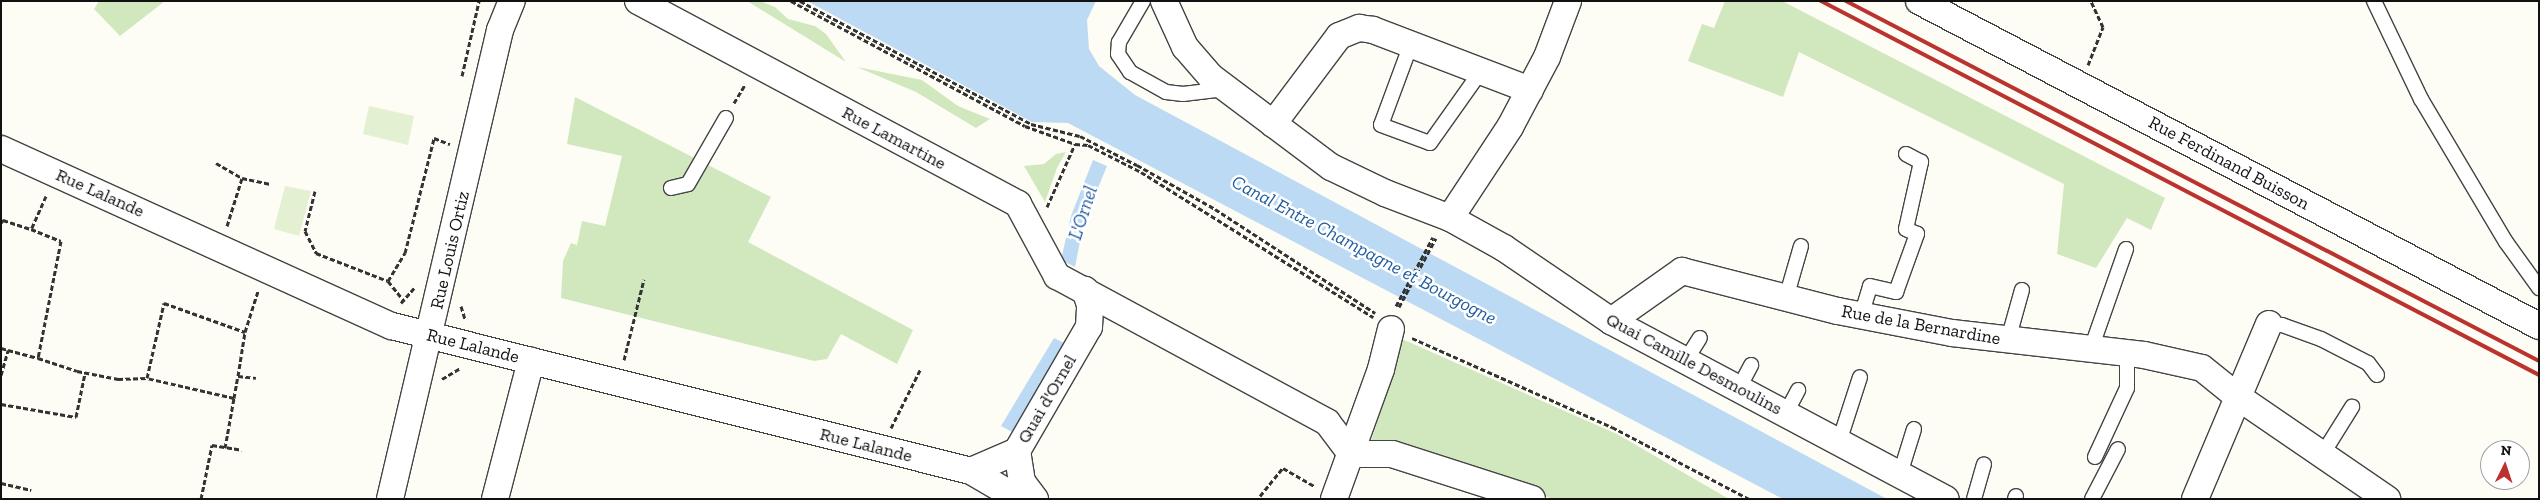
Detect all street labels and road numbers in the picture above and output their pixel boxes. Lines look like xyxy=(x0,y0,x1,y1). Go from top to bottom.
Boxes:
street label: Rue Lamartine xyxy=(838,102,950,174)
street label: Rue Ferdinand Buisson xyxy=(2145,111,2313,215)
street label: Rue Lalande xyxy=(52,164,148,222)
street label: Rue Louis Ortiz xyxy=(426,189,474,311)
street label: Rue de la Bernardine xyxy=(1840,300,2002,350)
street label: Quai Camille Desmoulins xyxy=(1602,308,1786,420)
street label: Rue Lalande xyxy=(425,324,521,368)
street label: Quai d'Ornel xyxy=(1013,351,1081,447)
street label: Rue Lalande xyxy=(818,423,914,467)

